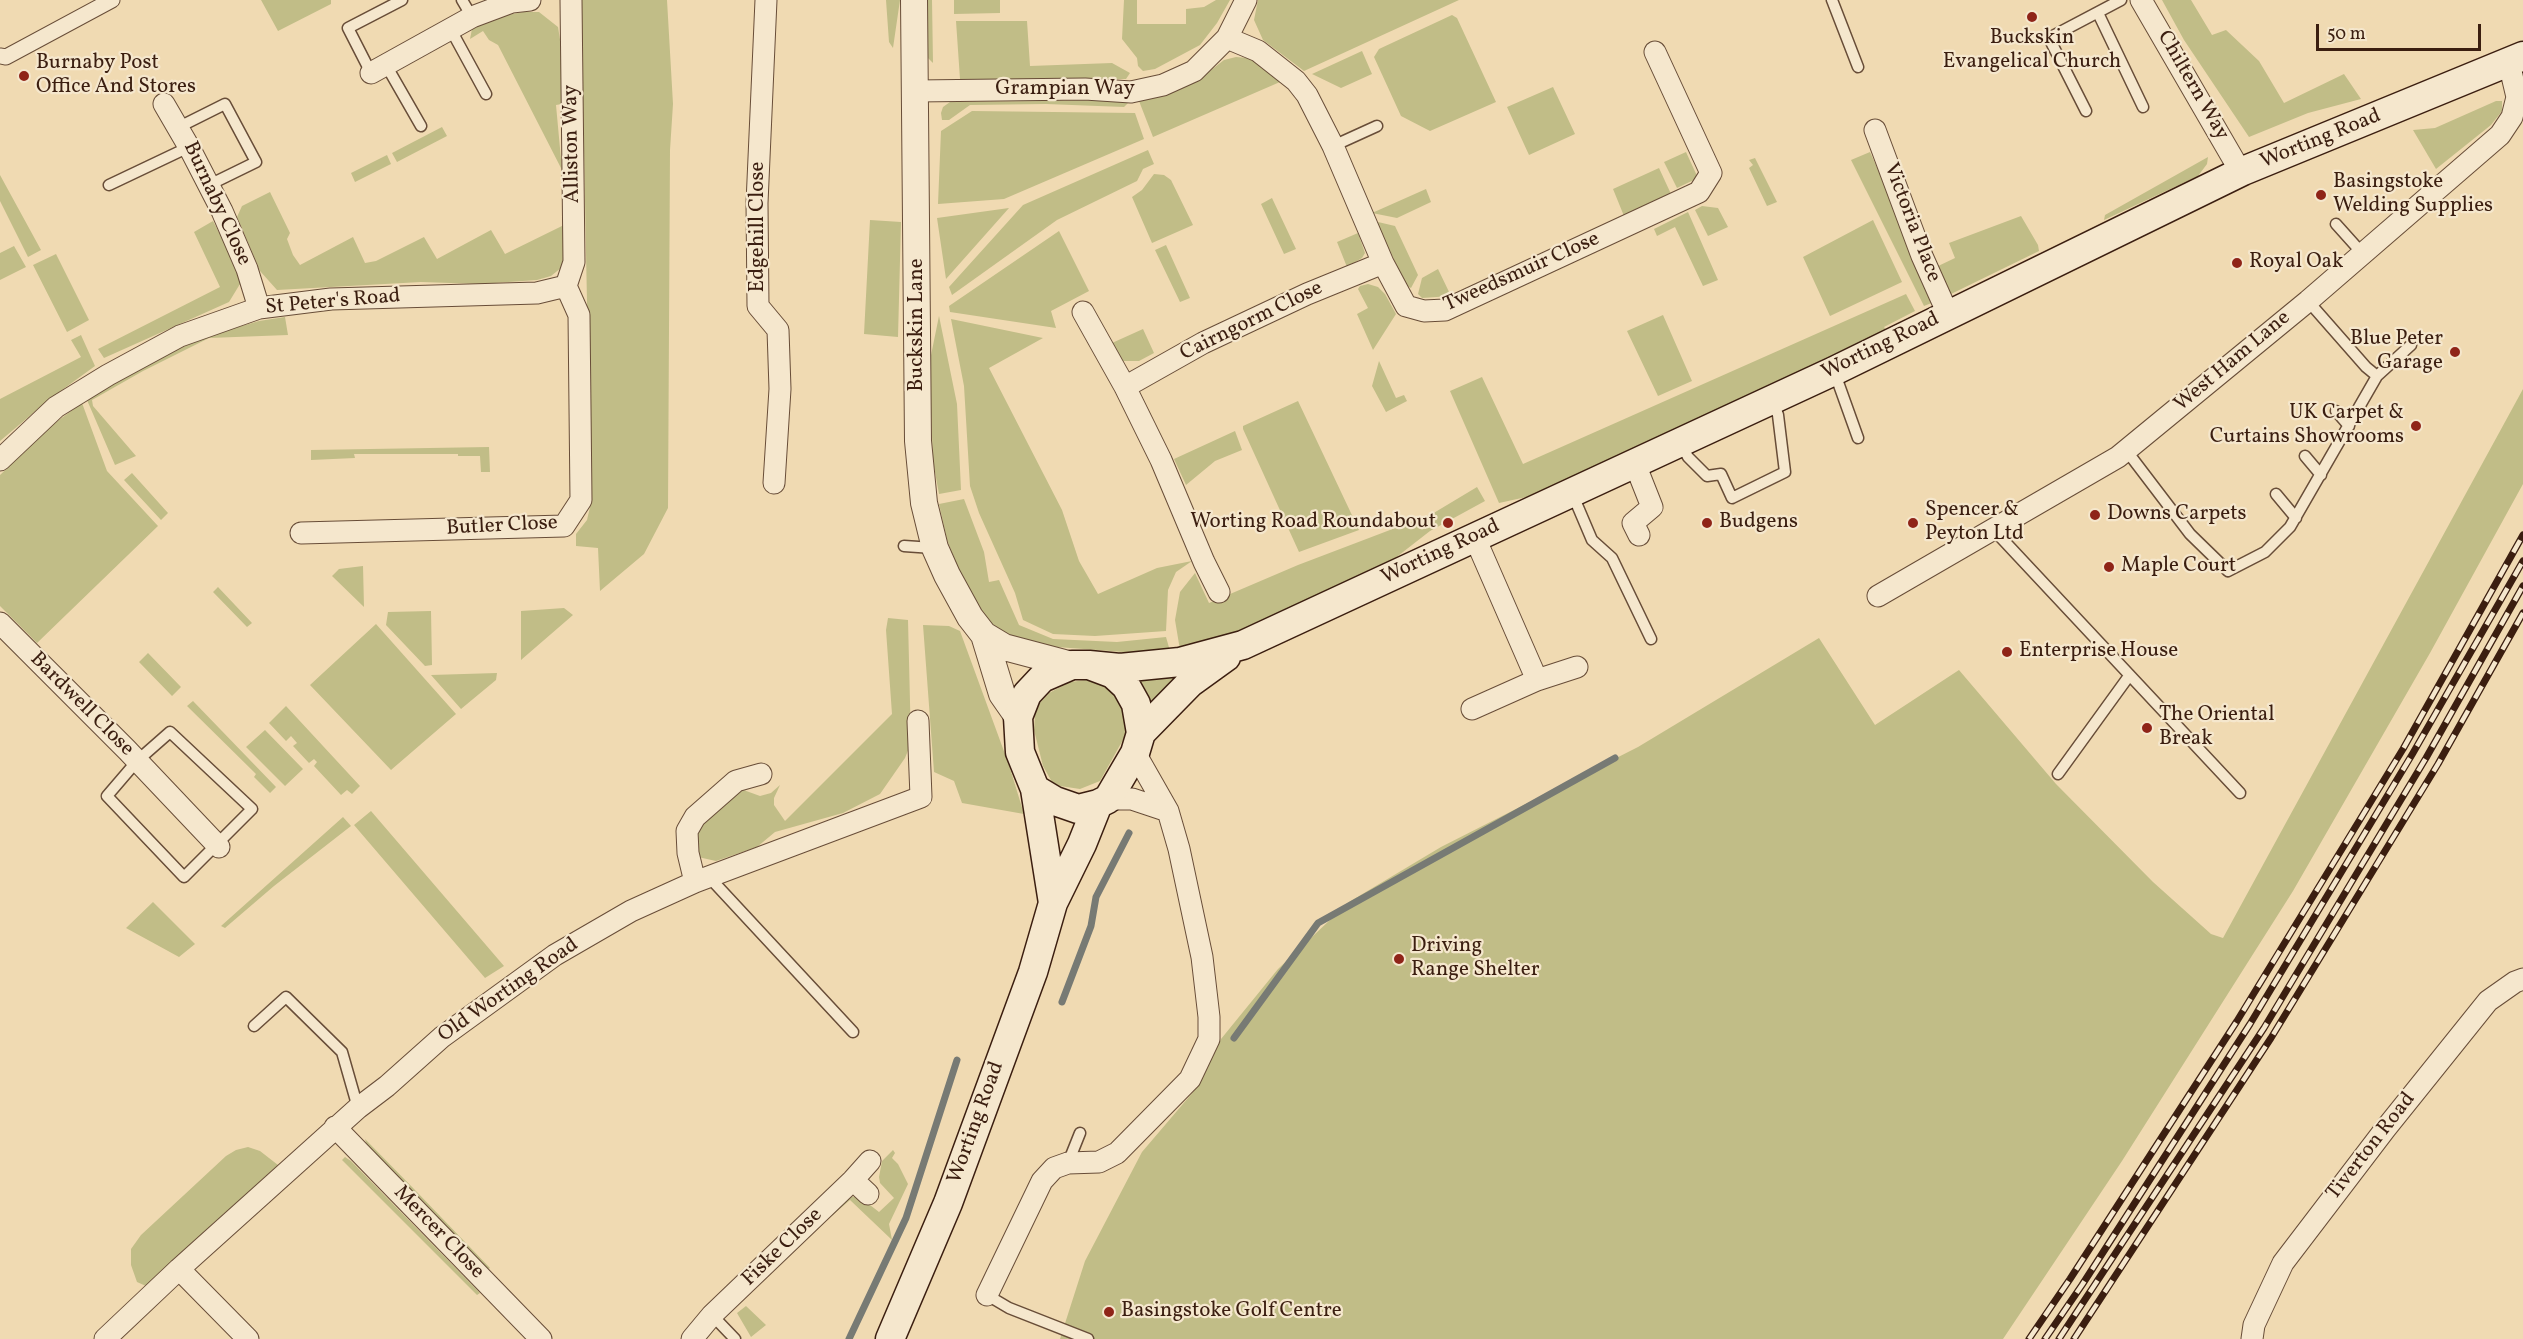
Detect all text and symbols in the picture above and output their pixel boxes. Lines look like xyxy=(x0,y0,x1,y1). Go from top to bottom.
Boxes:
marker: Buckskin Evangelical Church xyxy=(2025,10,2039,24)
scale bar xyxy=(2319,12,2484,50)
text: 50 m xyxy=(2327,22,2366,47)
place label: Buckskin Evangelical Church xyxy=(1943,26,2121,76)
street label: Chiltern Way xyxy=(2151,27,2233,145)
place label: Burnaby Post Office And Stores xyxy=(36,51,196,101)
marker: Burnaby Post Office And Stores xyxy=(17,69,31,83)
street label: Grampian Way xyxy=(995,77,1135,103)
street label: Alliston Way xyxy=(559,85,587,203)
street label: Worting Road xyxy=(2257,104,2385,176)
street label: Burnaby Close xyxy=(176,138,256,270)
street label: Victoria Place xyxy=(1877,160,1945,286)
street label: Edgehill Close xyxy=(746,162,772,292)
place label: Basingstoke Welding Supplies xyxy=(2333,170,2493,220)
marker: Basingstoke Welding Supplies xyxy=(2314,188,2328,202)
street label: Tweedsmuir Close xyxy=(1440,227,1604,319)
place label: Royal Oak xyxy=(2249,250,2343,276)
marker: Royal Oak xyxy=(2230,256,2244,270)
street label: Buckskin Lane xyxy=(905,258,931,392)
street label: Cairngorm Close xyxy=(1177,277,1327,367)
street label: St Peter's Road xyxy=(264,285,402,321)
street label: West Ham Lane xyxy=(2170,306,2296,418)
street label: Worting Road xyxy=(1818,308,1944,386)
place label: Blue Peter Garage xyxy=(2350,327,2443,377)
marker: Blue Peter Garage xyxy=(2448,345,2462,359)
place label: UK Carpet & Curtains Showrooms xyxy=(2210,401,2404,451)
marker: UK Carpet & Curtains Showrooms xyxy=(2409,419,2423,433)
place label: Spencer & Peyton Ltd xyxy=(1925,498,2024,548)
place label: Downs Carpets xyxy=(2107,502,2247,528)
marker: Downs Carpets xyxy=(2088,508,2102,522)
place label: Worting Road Roundabout xyxy=(1190,510,1436,536)
place label: Budgens xyxy=(1719,510,1798,536)
street label: Butler Close xyxy=(446,511,558,543)
street label: Worting Road xyxy=(1378,515,1504,591)
marker: Worting Road Roundabout xyxy=(1441,516,1455,530)
marker: Budgens xyxy=(1700,516,1714,530)
marker: Spencer & Peyton Ltd xyxy=(1906,516,1920,530)
place label: Maple Court xyxy=(2121,554,2236,580)
marker: Maple Court xyxy=(2102,560,2116,574)
place label: Enterprise House xyxy=(2019,639,2178,665)
marker: Enterprise House xyxy=(2000,645,2014,659)
street label: Bardwell Close xyxy=(24,648,138,762)
place label: The Oriental Break xyxy=(2159,703,2275,753)
marker: The Oriental Break xyxy=(2140,721,2154,735)
street label: Old Worting Road xyxy=(434,933,584,1049)
place label: Driving Range Shelter xyxy=(1411,934,1539,984)
marker: Driving Range Shelter xyxy=(1392,952,1406,966)
street label: Worting Road xyxy=(943,1059,1011,1187)
street label: Tiverton Road xyxy=(2322,1088,2422,1206)
street label: Mercer Close xyxy=(387,1181,489,1285)
street label: Fiske Close xyxy=(738,1204,828,1292)
place label: Basingstoke Golf Centre xyxy=(1121,1299,1342,1325)
marker: Basingstoke Golf Centre xyxy=(1102,1305,1116,1319)

